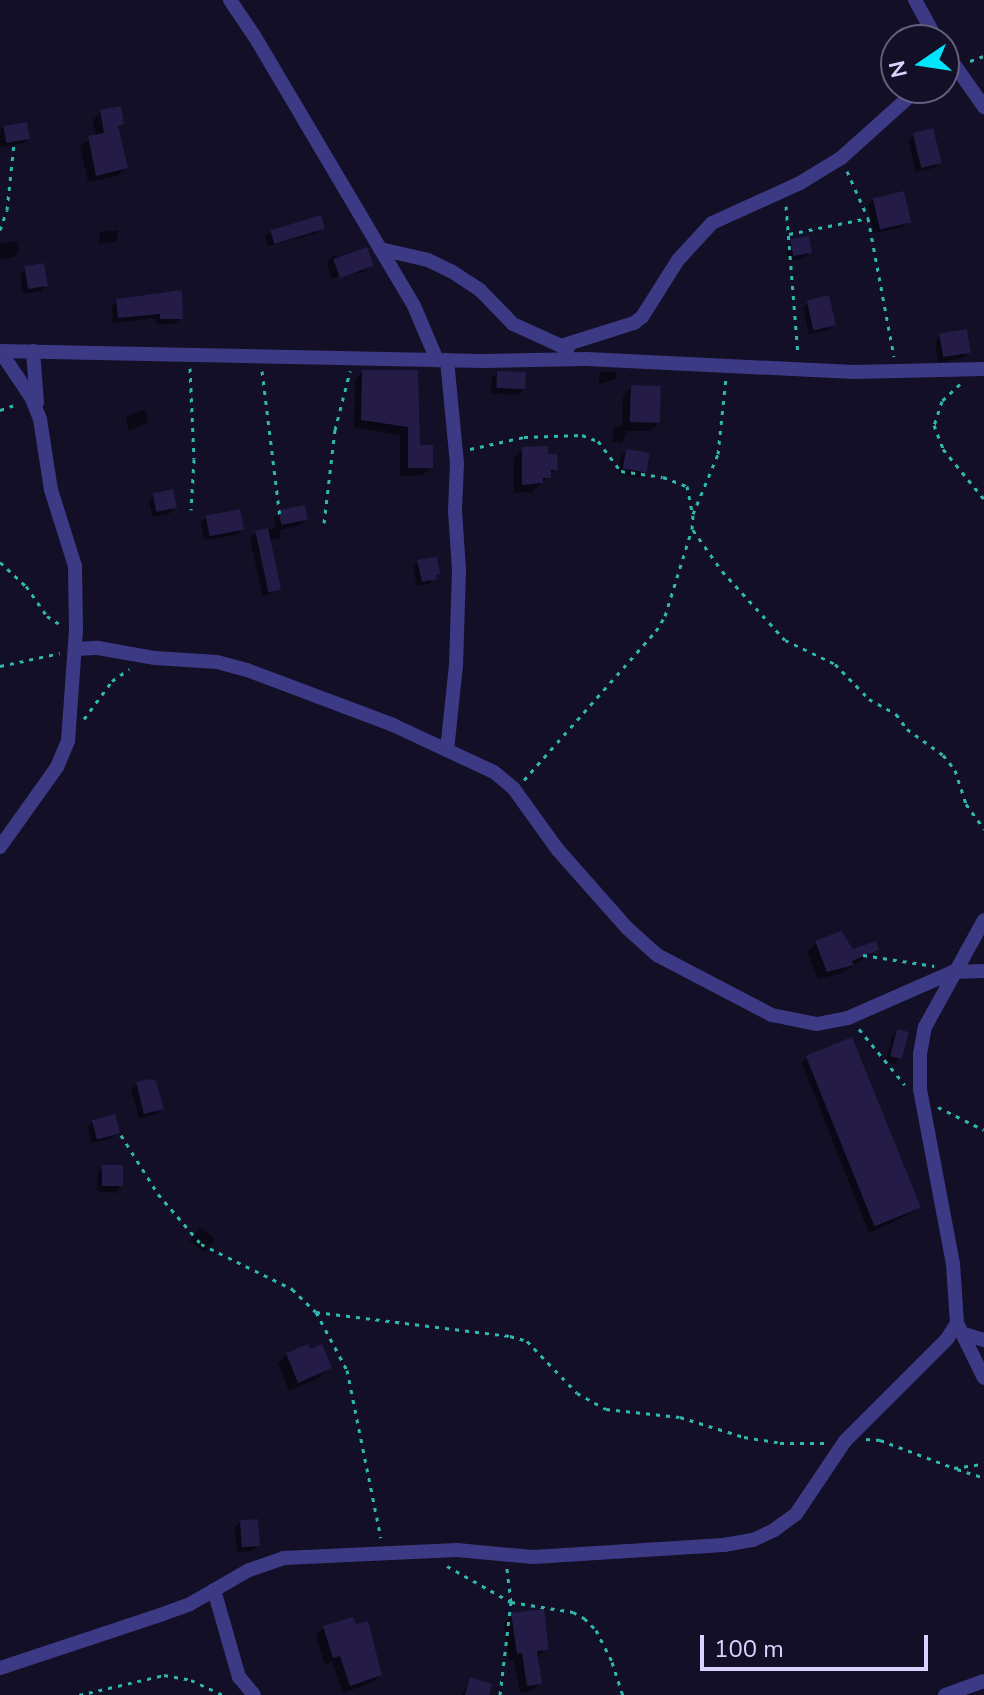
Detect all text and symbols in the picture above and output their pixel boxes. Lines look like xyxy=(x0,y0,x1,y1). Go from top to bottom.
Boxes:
north arrow xyxy=(880,24,960,104)
text: N xyxy=(882,58,915,80)
scale bar xyxy=(704,1619,932,1669)
text: 100 m xyxy=(714,1633,784,1665)

